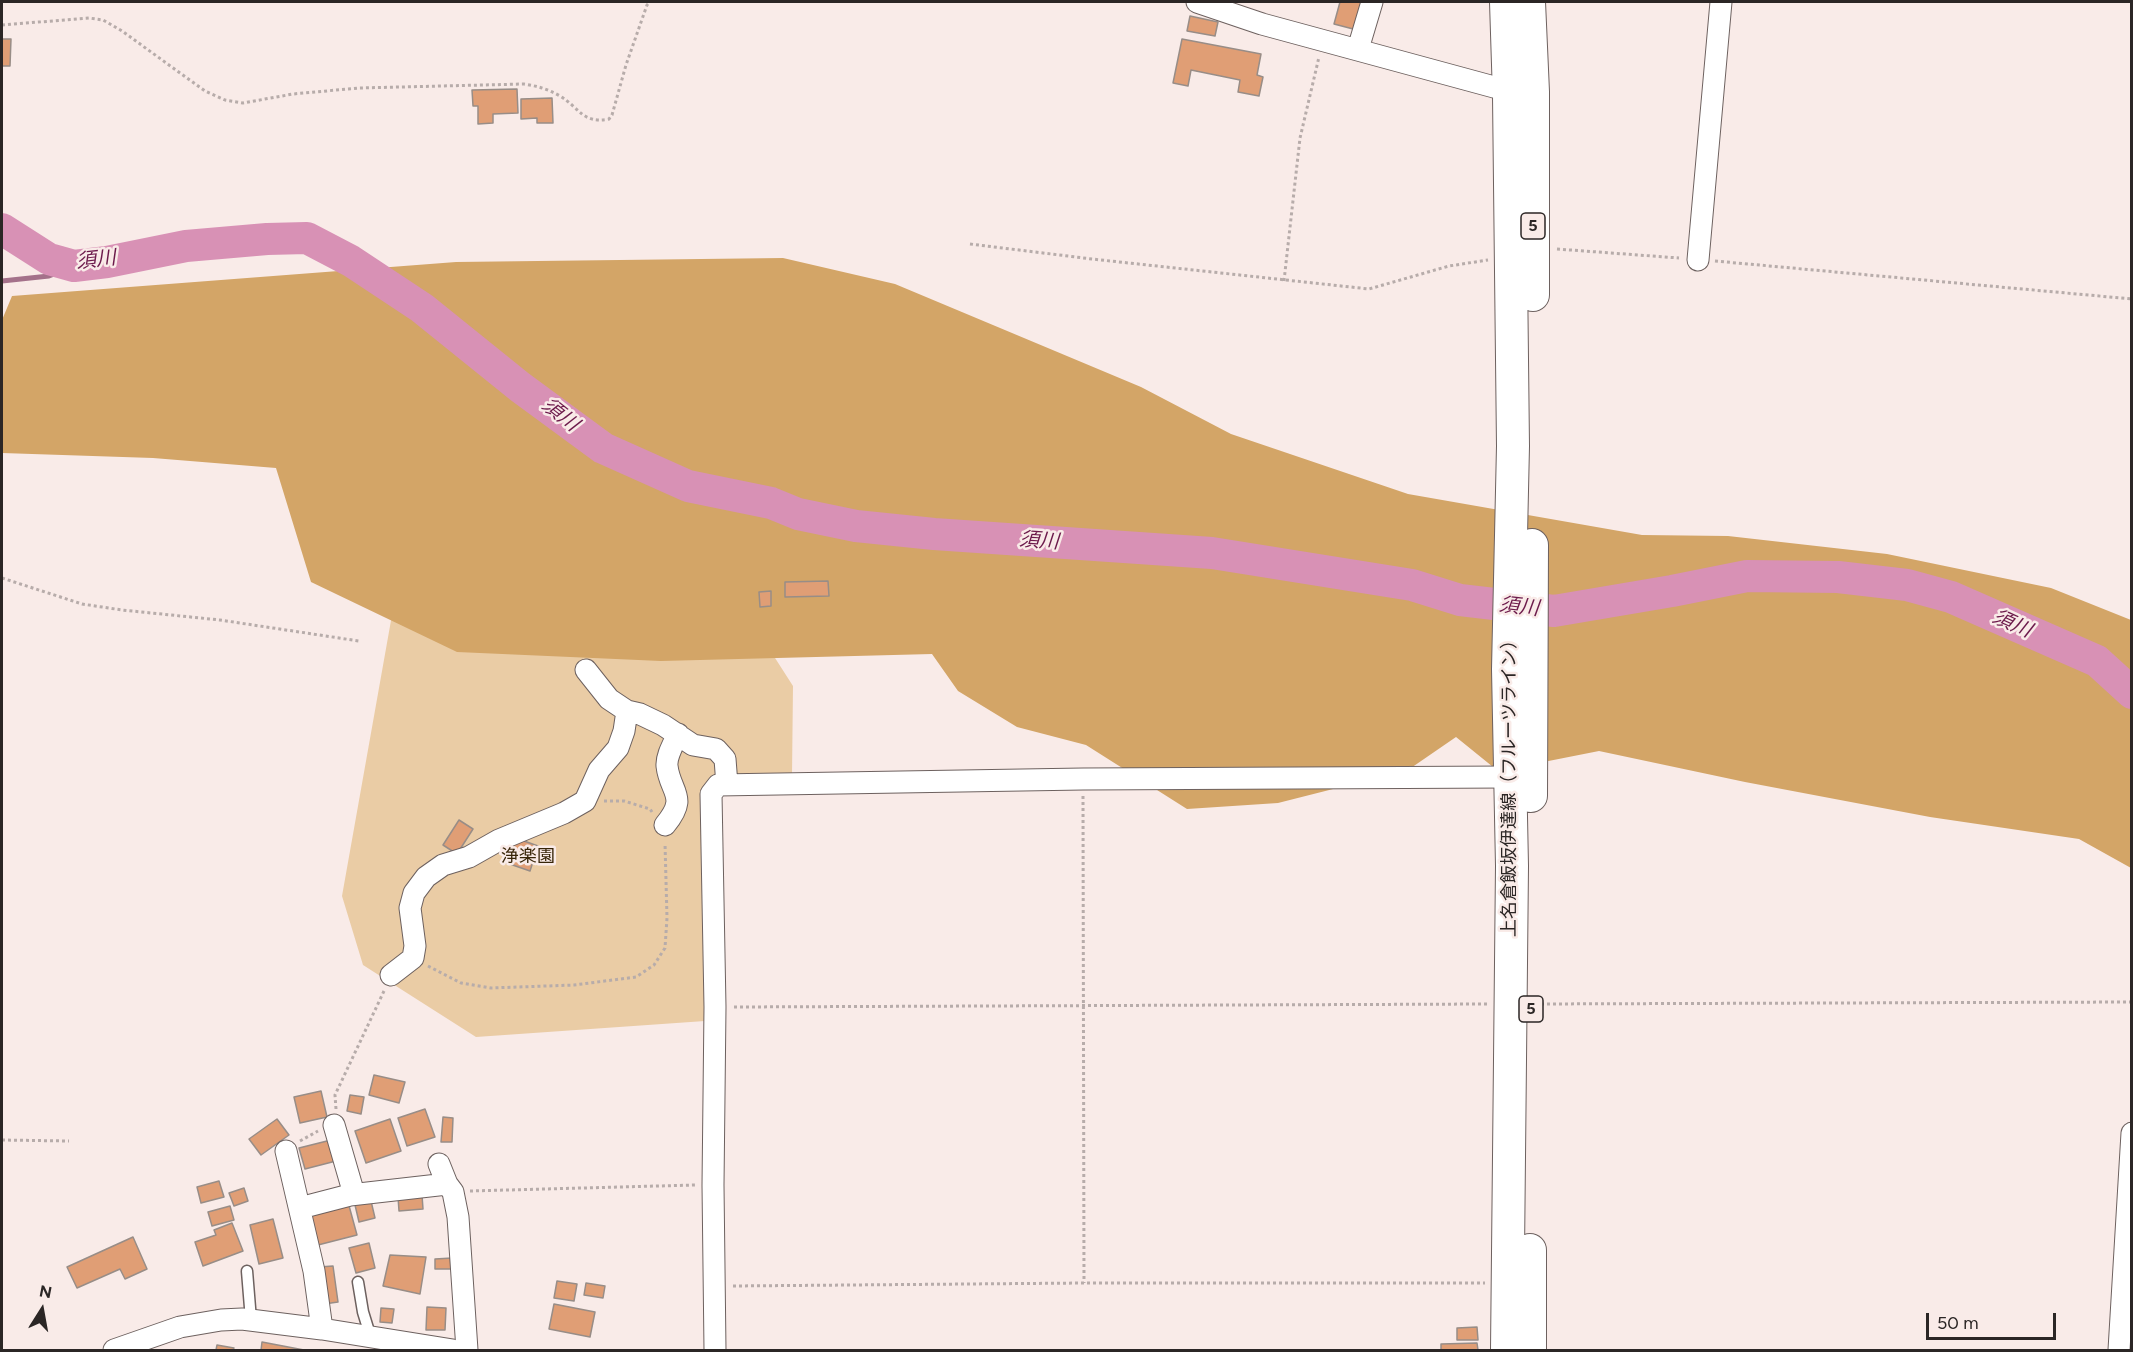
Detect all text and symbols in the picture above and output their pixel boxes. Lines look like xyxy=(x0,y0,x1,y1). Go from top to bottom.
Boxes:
road number: 5 xyxy=(1521,213,1545,239)
water label: 須川 xyxy=(75,246,117,274)
water label: 須川 xyxy=(537,393,583,437)
water label: 須川 xyxy=(1018,528,1060,554)
water label: 須川 xyxy=(1498,593,1540,621)
water label: 須川 xyxy=(1989,605,2035,643)
street label: 上名倉飯坂伊達線（フルーツライン） xyxy=(1499,631,1521,937)
park label: 浄楽園 xyxy=(501,846,555,868)
road number: 5 xyxy=(1519,996,1543,1022)
north arrow xyxy=(12,1280,72,1340)
text: N xyxy=(38,1281,53,1302)
scale bar xyxy=(1929,1301,2060,1339)
text: 50 m xyxy=(1937,1312,1979,1334)

